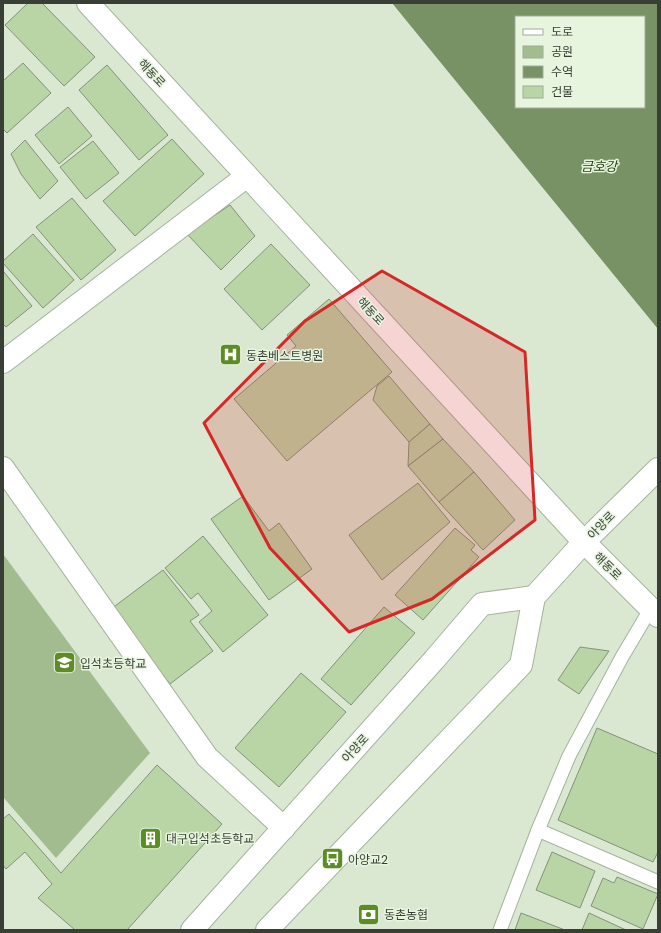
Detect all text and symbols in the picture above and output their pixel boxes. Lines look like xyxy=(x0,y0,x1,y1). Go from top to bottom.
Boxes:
legend xyxy=(515,16,645,108)
text: 도로 xyxy=(551,23,573,40)
text: 공원 xyxy=(551,43,573,60)
street label: 해동로 xyxy=(134,55,170,91)
text: 수역 xyxy=(551,63,573,80)
text: 건물 xyxy=(551,83,573,100)
water label: 금호강 xyxy=(581,157,619,176)
street label: 해동로 xyxy=(353,293,389,329)
hospital icon: 동촌베스트병원 xyxy=(217,342,243,368)
place label: 동촌베스트병원 xyxy=(246,347,323,364)
street label: 아양로 xyxy=(583,507,619,543)
street label: 해동로 xyxy=(590,548,626,584)
school or university icon: 입석초등학교 xyxy=(51,650,77,676)
place label: 입석초등학교 xyxy=(80,655,146,672)
street label: 아양로 xyxy=(338,730,372,766)
building icon: 대구입석초등학교 xyxy=(138,825,164,851)
place label: 대구입석초등학교 xyxy=(166,830,254,847)
bus stop icon: 아양교2 xyxy=(319,846,345,872)
place label: 아양교2 xyxy=(348,851,388,868)
bank icon: 동촌농협 xyxy=(355,901,381,927)
place label: 동촌농협 xyxy=(384,906,428,923)

